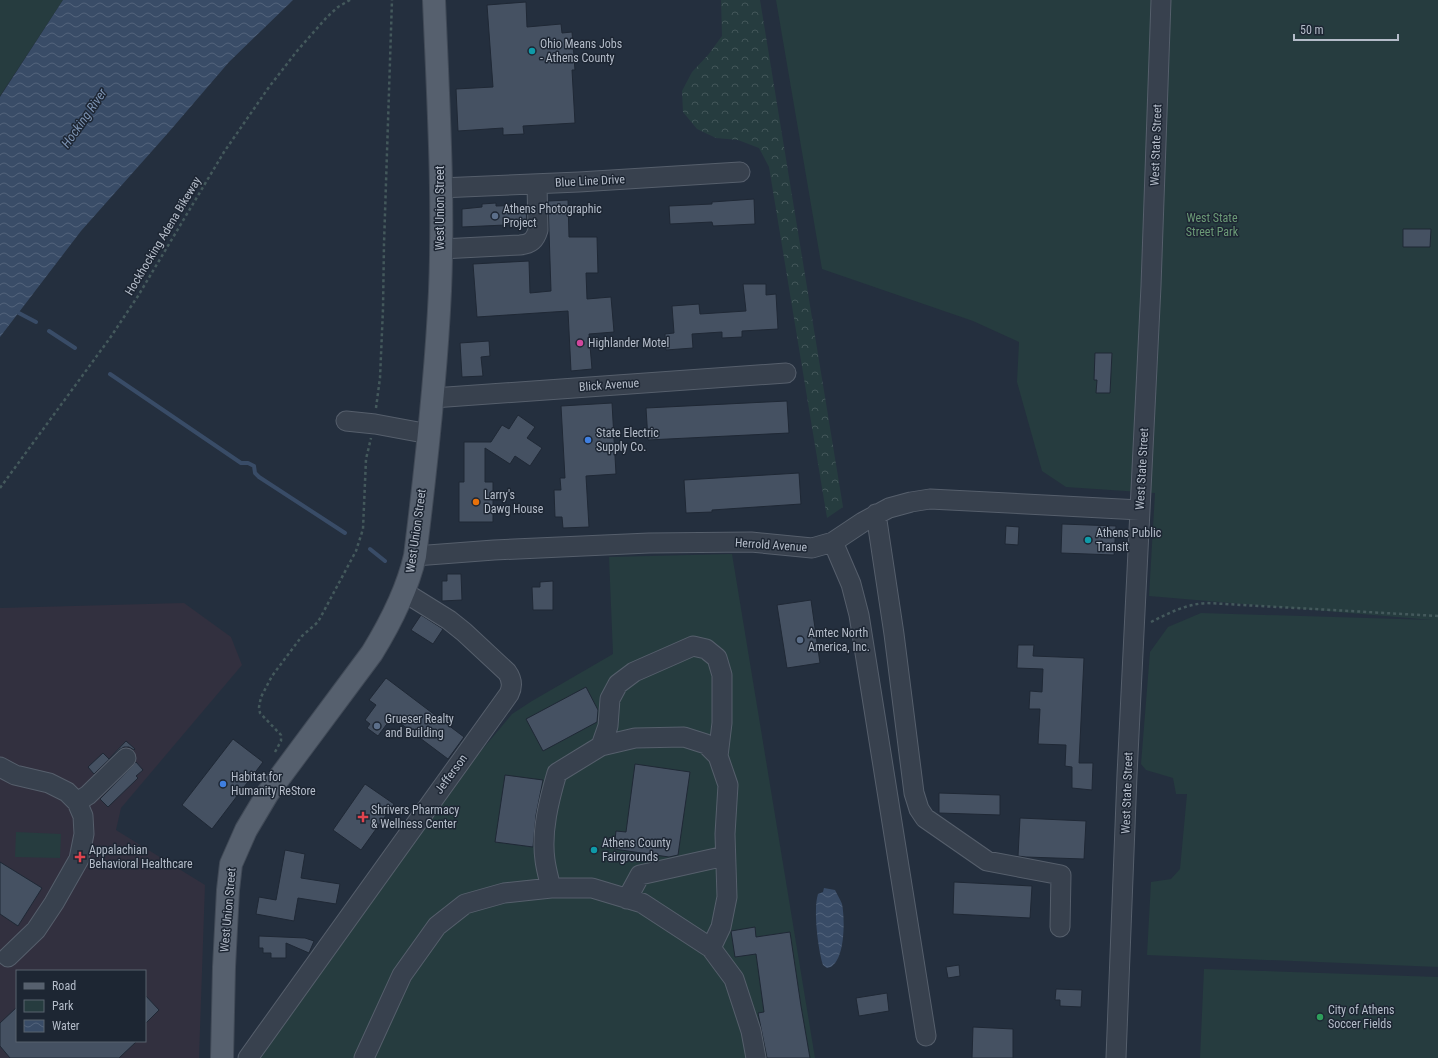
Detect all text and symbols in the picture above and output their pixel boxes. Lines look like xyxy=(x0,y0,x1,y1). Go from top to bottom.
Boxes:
scale bar xyxy=(1294,16,1398,42)
text: 50 m xyxy=(1300,23,1324,37)
place label: Ohio Means Jobs - Athens County xyxy=(540,37,622,65)
marker: Ohio Means Jobs - Athens County xyxy=(527,46,537,56)
water label: Hocking River xyxy=(58,85,110,150)
street label: West State Street xyxy=(1148,103,1164,186)
street label: West Union Street xyxy=(433,165,447,250)
street label: Blue Line Drive xyxy=(555,172,626,190)
street label: Hockhocking Adena Bikeway xyxy=(122,174,204,298)
place label: Athens Photographic Project xyxy=(503,202,602,230)
marker: Athens Photographic Project xyxy=(490,211,500,221)
park label: West State Street Park xyxy=(1186,211,1239,239)
place label: Highlander Motel xyxy=(588,336,669,350)
marker: Highlander Motel xyxy=(575,338,585,348)
street label: Blick Avenue xyxy=(578,376,640,394)
place label: State Electric Supply Co. xyxy=(596,426,659,454)
street label: West State Street xyxy=(1133,427,1151,510)
marker: State Electric Supply Co. xyxy=(583,435,593,445)
street label: West Union Street xyxy=(403,488,429,574)
place label: Larry's Dawg House xyxy=(484,488,544,516)
marker: Larry's Dawg House xyxy=(471,497,481,507)
place label: Athens Public Transit xyxy=(1096,526,1162,554)
street label: Herrold Avenue xyxy=(734,535,808,555)
marker: Athens Public Transit xyxy=(1083,535,1093,545)
place label: Amtec North America, Inc. xyxy=(808,626,870,654)
marker: Amtec North America, Inc. xyxy=(795,635,805,645)
place label: Grueser Realty and Building xyxy=(385,712,454,740)
marker: Grueser Realty and Building xyxy=(372,721,382,731)
street label: Jefferson xyxy=(432,751,470,797)
street label: West State Street xyxy=(1119,751,1135,834)
place label: Habitat for Humanity ReStore xyxy=(231,770,316,798)
marker: Habitat for Humanity ReStore xyxy=(218,779,228,789)
place label: Shrivers Pharmacy & Wellness Center xyxy=(371,803,459,831)
marker: Shrivers Pharmacy & Wellness Center xyxy=(358,812,368,822)
place label: Athens County Fairgrounds xyxy=(602,836,671,864)
place label: Appalachian Behavioral Healthcare xyxy=(89,843,193,871)
marker: Athens County Fairgrounds xyxy=(589,845,599,855)
marker: Appalachian Behavioral Healthcare xyxy=(74,851,86,863)
street label: West Union Street xyxy=(217,867,239,953)
legend xyxy=(16,970,146,1042)
text: Road xyxy=(52,979,76,993)
text: Park xyxy=(52,999,74,1013)
place label: City of Athens Soccer Fields xyxy=(1328,1003,1395,1031)
marker: City of Athens Soccer Fields xyxy=(1315,1012,1325,1022)
text: Water xyxy=(52,1019,80,1033)

